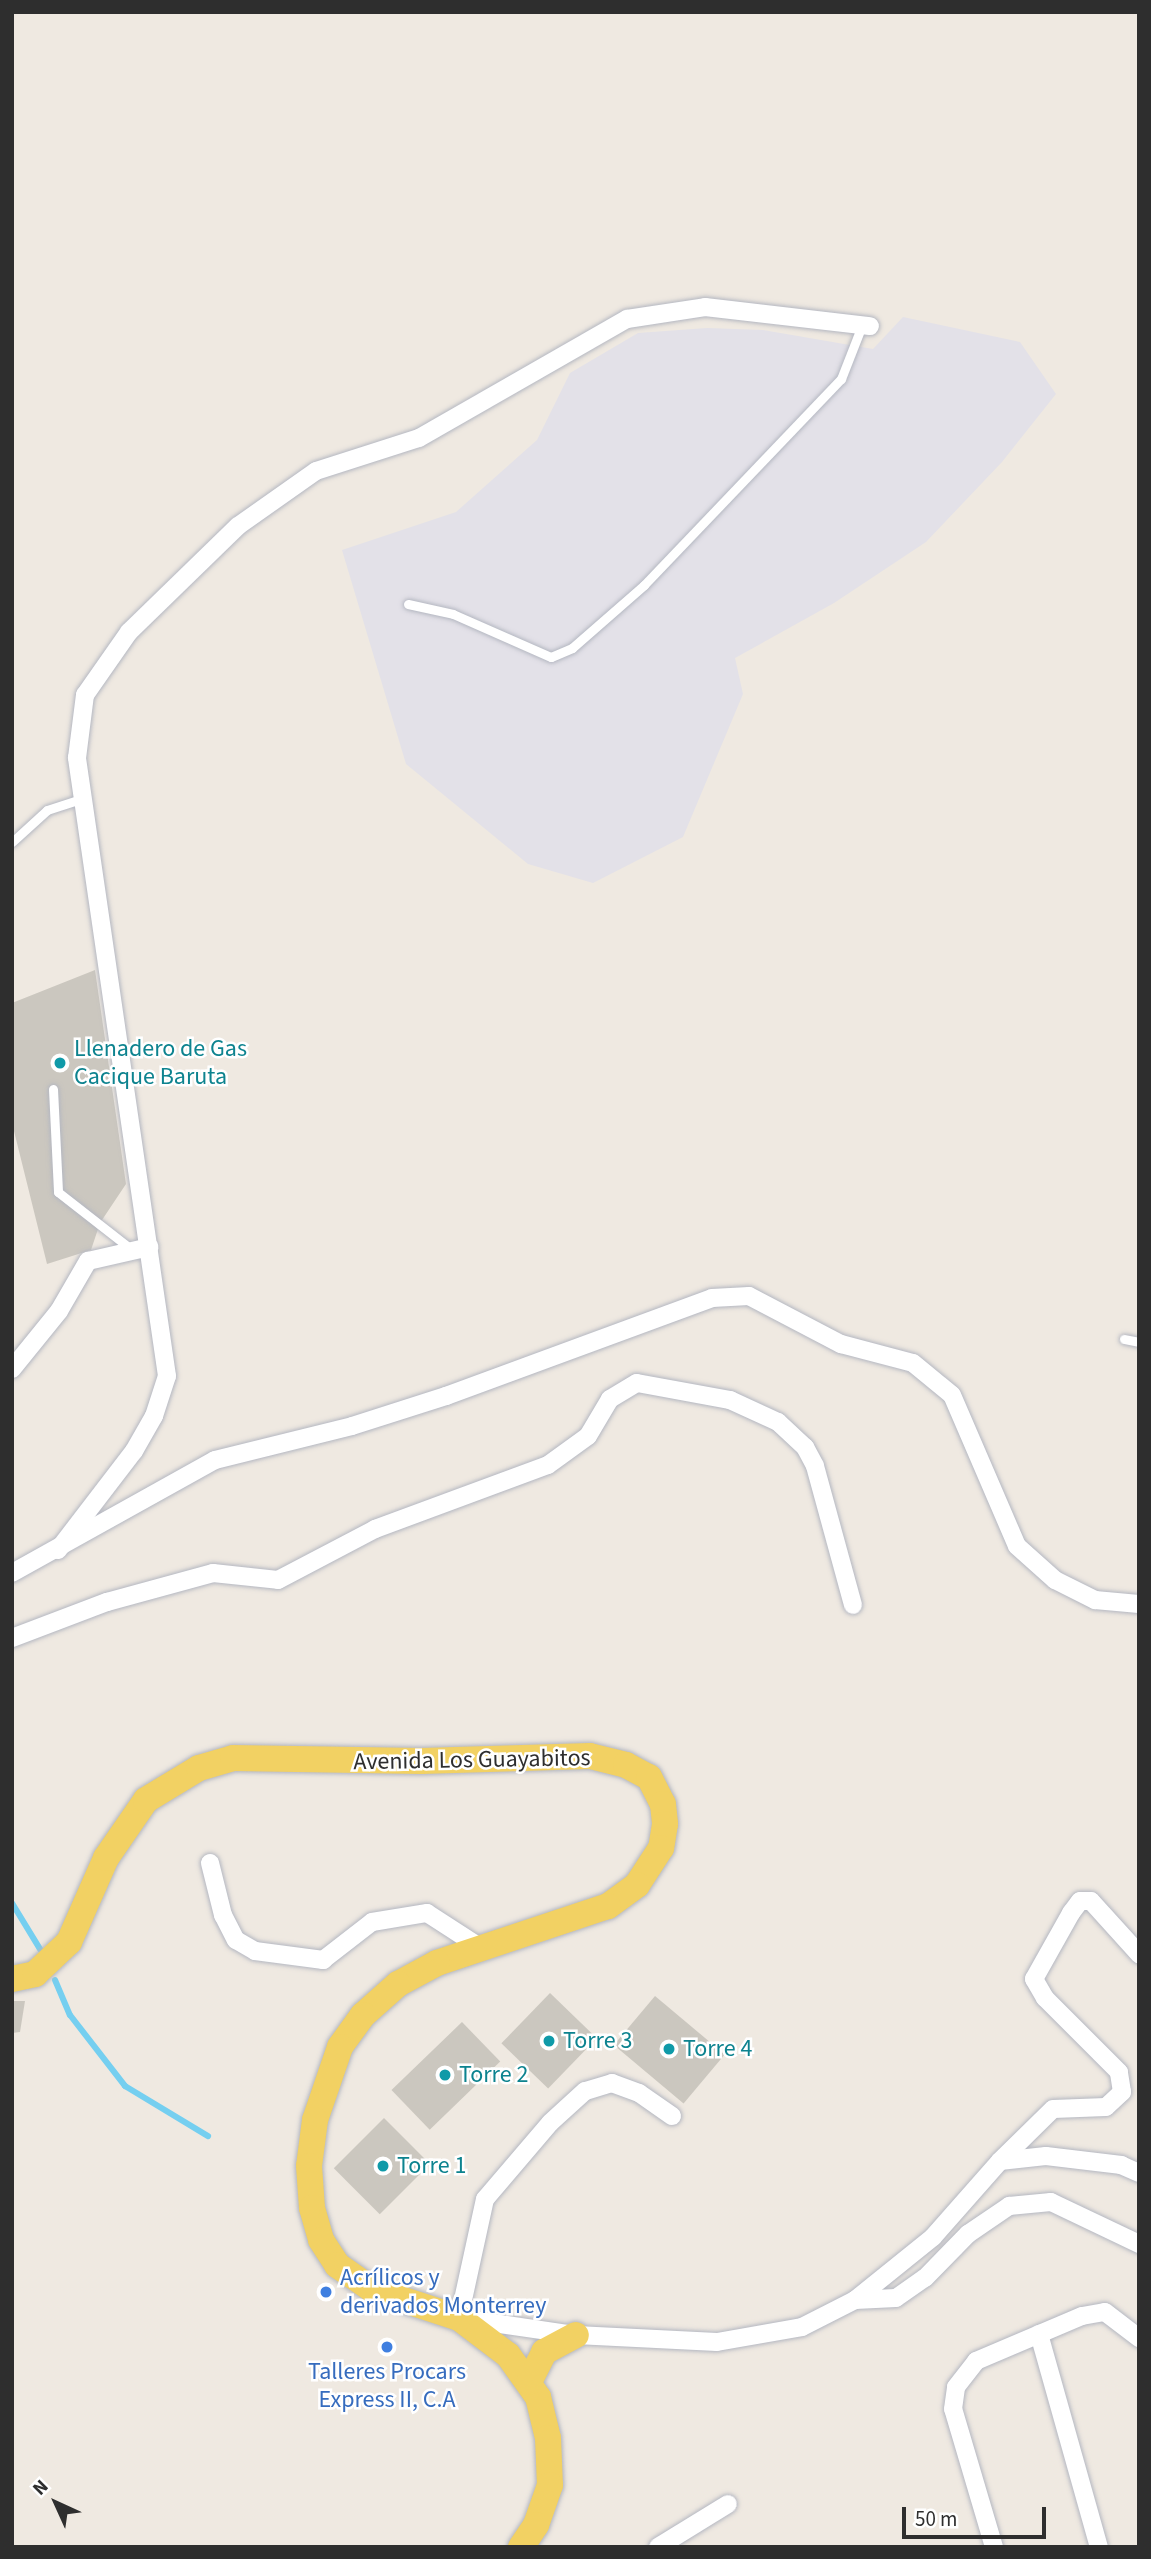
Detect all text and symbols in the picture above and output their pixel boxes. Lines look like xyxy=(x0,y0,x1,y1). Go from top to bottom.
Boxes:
place label: Llenadero de Gas Cacique Baruta xyxy=(74,1035,247,1091)
marker: Llenadero de Gas Cacique Baruta xyxy=(52,1055,68,1071)
street label: Avenida Los Guayabitos xyxy=(353,1744,591,1776)
place label: Torre 3 xyxy=(563,2027,632,2055)
marker: Torre 3 xyxy=(541,2033,557,2049)
place label: Torre 4 xyxy=(683,2035,752,2063)
marker: Torre 4 xyxy=(661,2041,677,2057)
place label: Torre 2 xyxy=(459,2061,528,2089)
marker: Torre 2 xyxy=(437,2067,453,2083)
place label: Torre 1 xyxy=(397,2152,466,2180)
marker: Torre 1 xyxy=(375,2158,391,2174)
place label: Acrílicos y derivados Monterrey xyxy=(340,2264,546,2320)
marker: Acrílicos y derivados Monterrey xyxy=(318,2284,334,2300)
marker: Talleres Procars Express II, C.A xyxy=(379,2339,395,2355)
place label: Talleres Procars Express II, C.A xyxy=(308,2358,466,2414)
north arrow xyxy=(21,2468,91,2538)
text: N xyxy=(27,2474,55,2502)
scale bar xyxy=(906,2492,1050,2536)
text: 50 m xyxy=(915,2504,957,2534)

